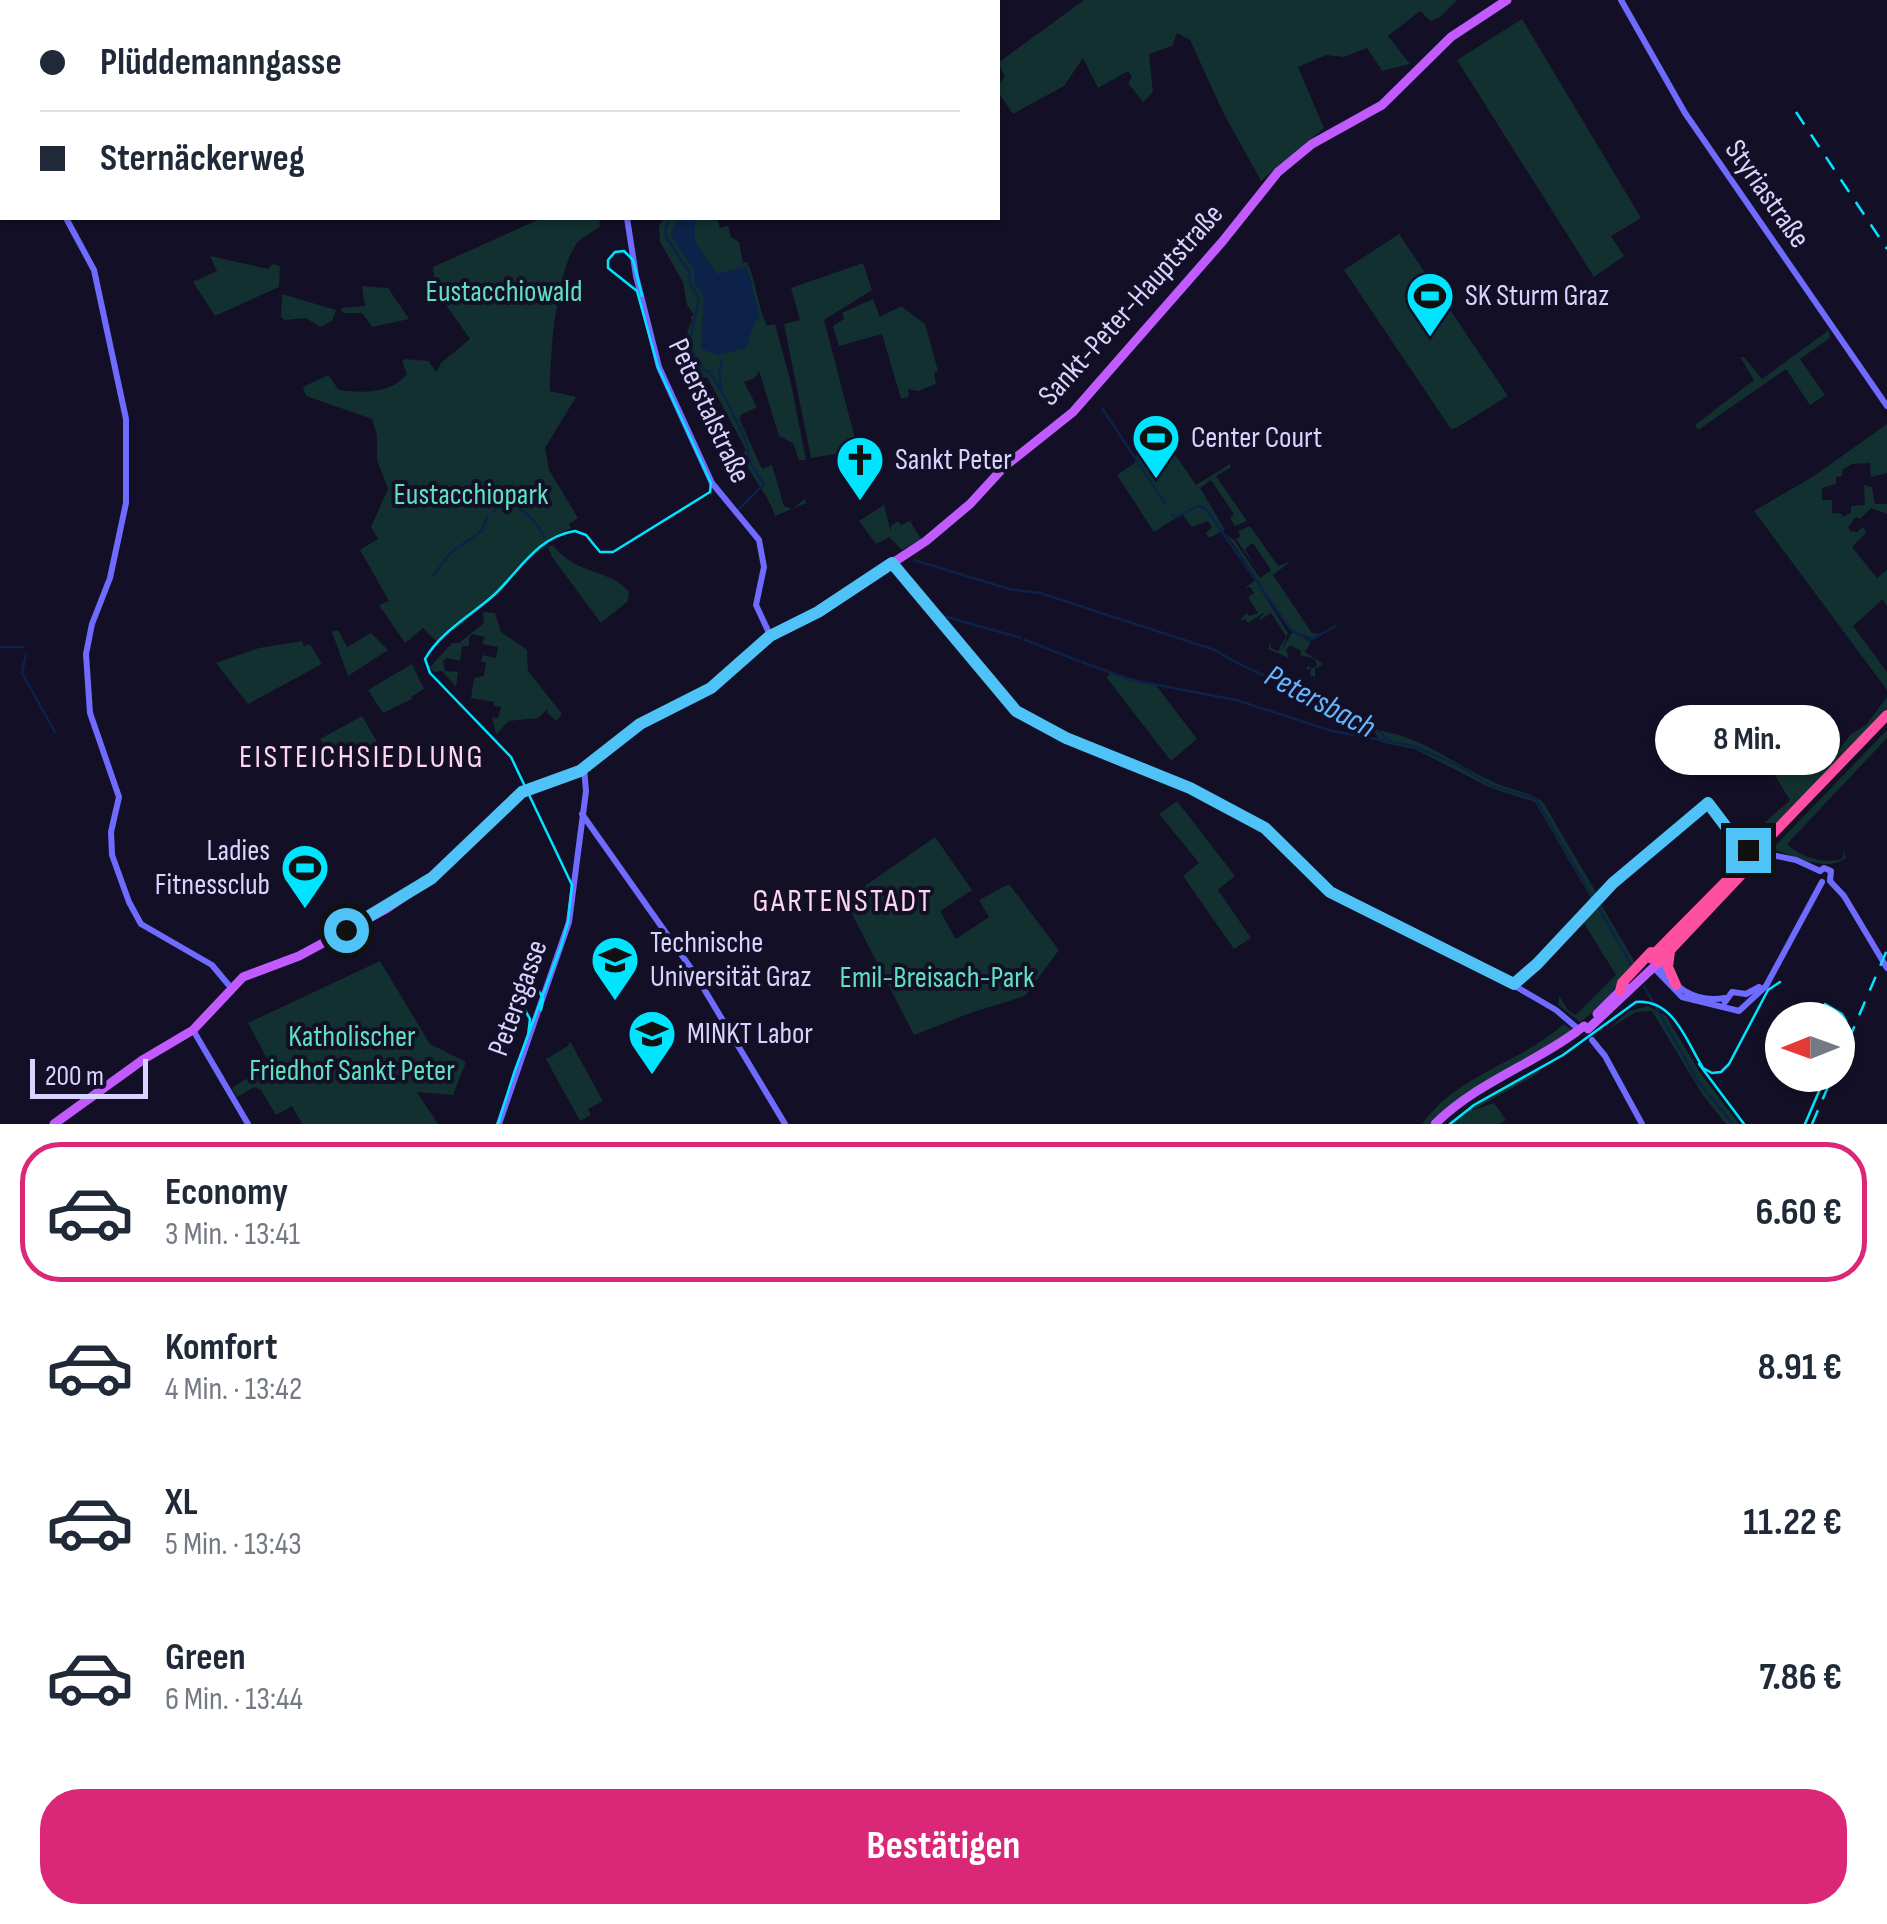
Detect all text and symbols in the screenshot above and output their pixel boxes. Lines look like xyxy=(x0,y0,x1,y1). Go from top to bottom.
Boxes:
text: Plüddemanngasse xyxy=(100,40,342,85)
street label: Styriastraße xyxy=(1717,133,1817,255)
text: Sternäckerweg xyxy=(100,136,305,181)
street label: Sankt-Peter-Hauptstraße xyxy=(1031,197,1231,413)
sports icon: SK Sturm Graz xyxy=(1404,270,1456,338)
park label: Eustacchiowald xyxy=(426,274,582,310)
place label: SK Sturm Graz xyxy=(1465,278,1609,314)
street label: Peterstalstraße xyxy=(660,333,758,489)
sports icon: Center Court xyxy=(1130,412,1182,480)
place label: Center Court xyxy=(1191,420,1322,456)
church icon: Sankt Peter xyxy=(834,434,886,502)
place label: Sankt Peter xyxy=(895,442,1012,478)
park label: Eustacchiopark xyxy=(394,477,549,513)
water label: Petersbach xyxy=(1258,657,1382,747)
callout: 8 Min. xyxy=(1656,705,1840,775)
text: 8 Min. xyxy=(1713,720,1782,759)
district label: EISTEICHSIEDLUNG xyxy=(239,738,485,777)
route end xyxy=(1726,828,1771,873)
place label: Ladies Fitnessclub xyxy=(155,833,270,903)
sports icon: Ladies Fitnessclub xyxy=(279,842,331,910)
district label: GARTENSTADT xyxy=(752,882,934,921)
route start xyxy=(324,908,369,953)
place label: Technische Universität Graz xyxy=(650,925,811,995)
school or university icon: Technische Universität Graz xyxy=(589,934,641,1002)
street label: Petersgasse xyxy=(480,935,556,1061)
park label: Emil-Breisach-Park xyxy=(840,960,1035,996)
north arrow xyxy=(1765,1002,1855,1092)
map controls xyxy=(1765,1002,1855,1092)
school or university icon: MINKT Labor xyxy=(626,1008,678,1076)
place label: MINKT Labor xyxy=(687,1016,813,1052)
park label: Katholischer Friedhof Sankt Peter xyxy=(249,1019,455,1089)
scale bar xyxy=(30,1054,148,1098)
text: 200 m xyxy=(45,1060,104,1093)
icon: car xyxy=(45,1167,135,1257)
text: Economy xyxy=(165,1170,288,1215)
text: 6.60 € xyxy=(1755,1190,1842,1235)
text: 3 Min. · 13:41 xyxy=(165,1215,300,1254)
icon: car xyxy=(45,1322,135,1412)
text: Komfort xyxy=(165,1325,277,1370)
text: 8.91 € xyxy=(1758,1345,1842,1390)
text: 4 Min. · 13:42 xyxy=(165,1370,302,1409)
icon: car xyxy=(45,1477,135,1567)
text: XL xyxy=(165,1480,198,1525)
text: 11.22 € xyxy=(1743,1500,1842,1545)
text: 5 Min. · 13:43 xyxy=(165,1525,302,1564)
icon: car xyxy=(45,1632,135,1722)
text: Green xyxy=(165,1635,246,1680)
text: 7.86 € xyxy=(1759,1655,1842,1700)
text: 6 Min. · 13:44 xyxy=(165,1680,303,1719)
button: Bestätigen xyxy=(40,1789,1847,1904)

